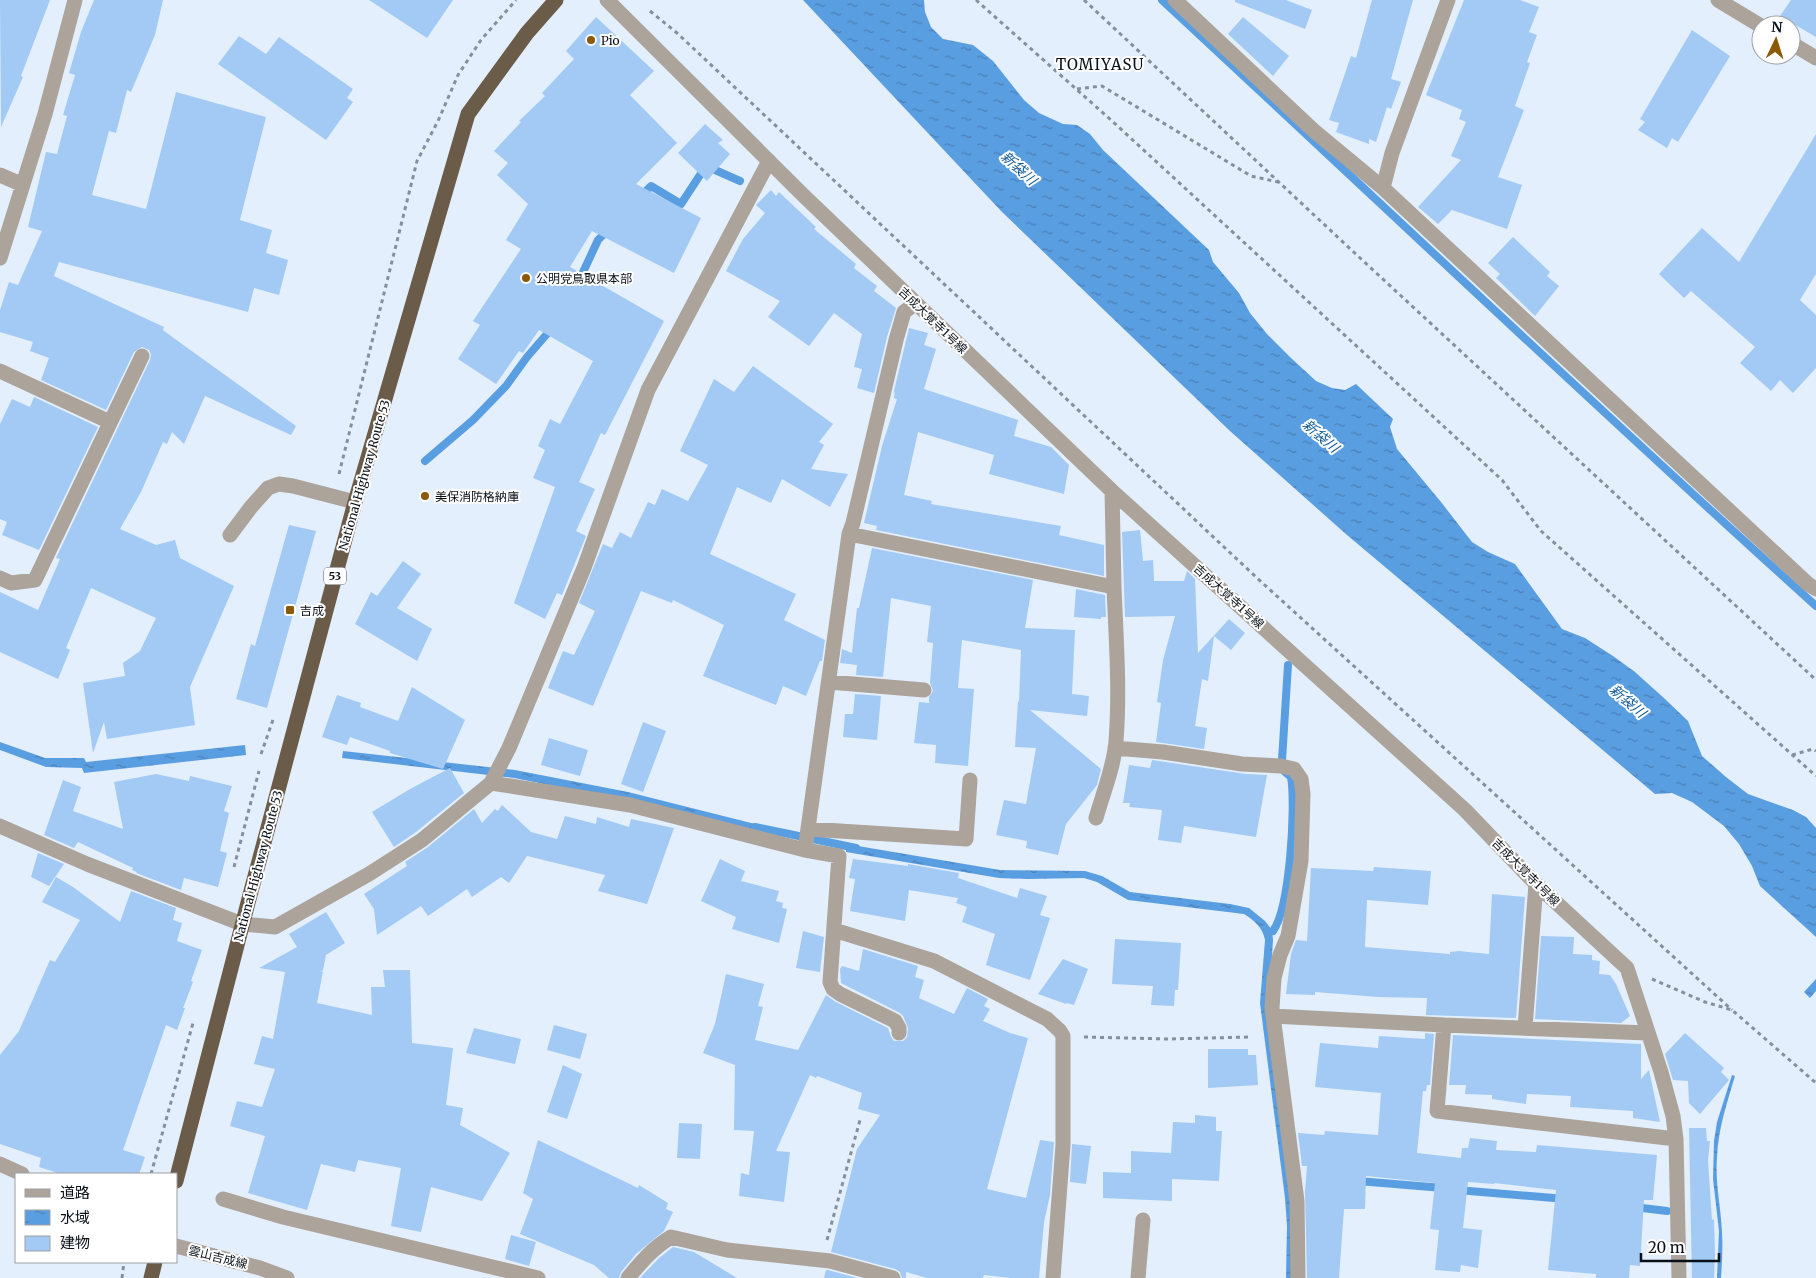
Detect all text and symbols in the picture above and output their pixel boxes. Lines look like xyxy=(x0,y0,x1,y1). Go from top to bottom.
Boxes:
north arrow xyxy=(1751,15,1801,65)
text: N xyxy=(1771,18,1783,36)
place label: Pio xyxy=(601,33,620,48)
marker: Pio xyxy=(585,34,597,46)
district label: TOMIYASU xyxy=(1056,55,1144,74)
water label: 新袋川 xyxy=(997,147,1042,190)
place label: 公明党鳥取県本部 xyxy=(536,271,632,286)
marker: 公明党鳥取県本部 xyxy=(520,272,532,284)
street label: 吉成大覚寺1号線 xyxy=(896,284,970,356)
street label: National Highway Route 53 xyxy=(335,398,393,552)
water label: 新袋川 xyxy=(1299,415,1344,458)
place label: 美保消防格納庫 xyxy=(435,489,519,504)
marker: 美保消防格納庫 xyxy=(419,490,431,502)
street label: 吉成大覚寺1号線 xyxy=(1191,561,1267,631)
road number: 53 xyxy=(324,568,346,584)
place label: 吉成 xyxy=(300,603,324,618)
marker: 吉成 xyxy=(284,604,296,616)
water label: 新袋川 xyxy=(1606,680,1651,723)
street label: National Highway Route 53 xyxy=(231,789,285,943)
street label: 吉成大覚寺1号線 xyxy=(1489,835,1563,909)
legend xyxy=(15,1173,178,1263)
text: 道路 xyxy=(60,1183,90,1202)
text: 水域 xyxy=(60,1208,90,1227)
scale bar xyxy=(1641,1230,1718,1262)
text: 建物 xyxy=(60,1233,90,1252)
text: 20 m xyxy=(1648,1238,1685,1257)
street label: 雲山吉成線 xyxy=(187,1242,249,1272)

